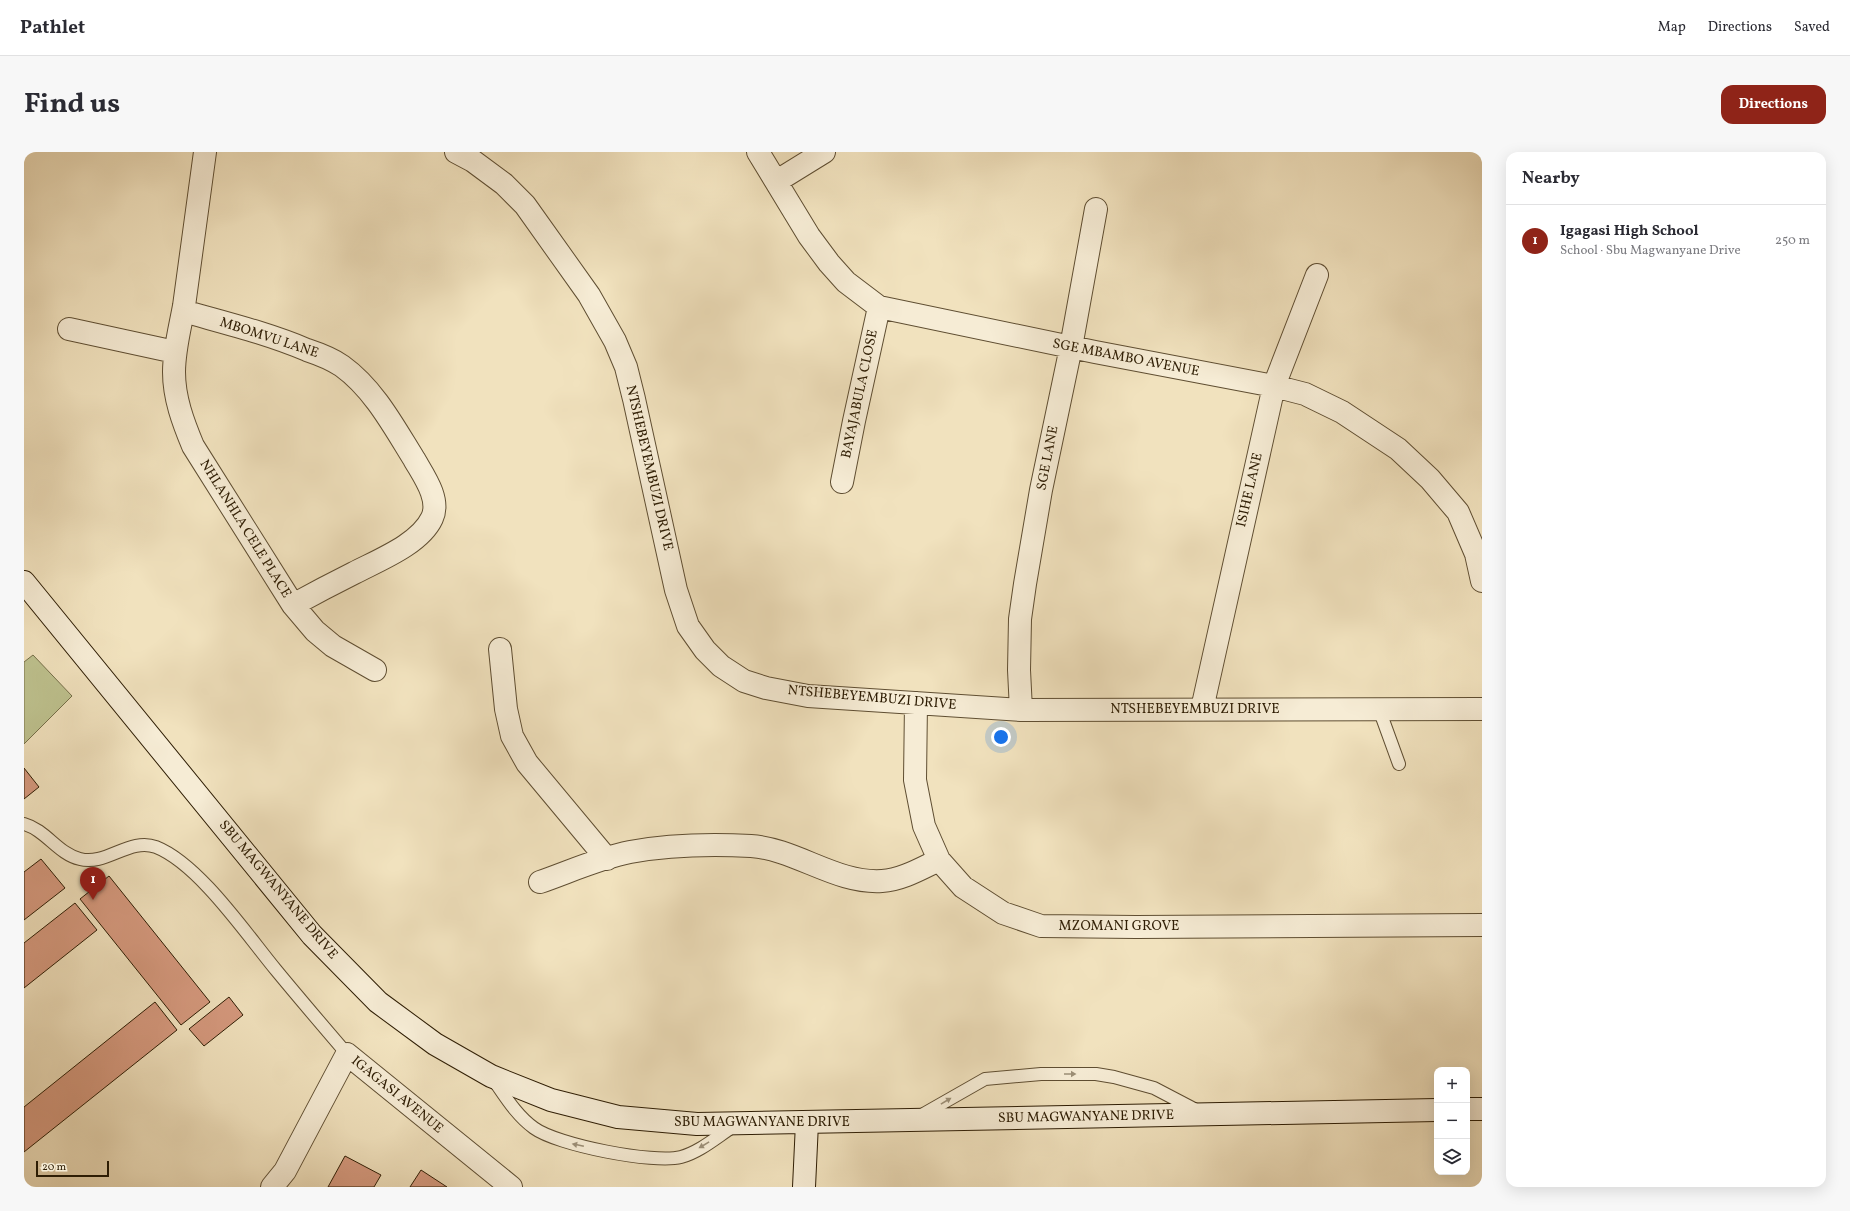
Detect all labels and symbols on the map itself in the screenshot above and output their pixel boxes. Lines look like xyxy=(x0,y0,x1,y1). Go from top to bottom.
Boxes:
street label: MBOMVU LANE xyxy=(217,313,321,363)
street label: BAYAJABULA CLOSE xyxy=(837,328,883,460)
street label: SGE MBAMBO AVENUE xyxy=(1051,334,1201,382)
street label: NTSHEBEYEMBUZI DRIVE xyxy=(621,383,677,553)
street label: SGE LANE xyxy=(1032,424,1064,492)
street label: ISIHE LANE xyxy=(1232,451,1268,529)
street label: NHLANHLA CELE PLACE xyxy=(195,456,295,602)
street label: NTSHEBEYEMBUZI DRIVE xyxy=(787,681,957,715)
street label: NTSHEBEYEMBUZI DRIVE xyxy=(1110,700,1280,719)
your location xyxy=(991,727,1011,747)
street label: SBU MAGWANYANE DRIVE xyxy=(214,816,342,964)
pin: 1 xyxy=(80,867,106,900)
street label: MZOMANI GROVE xyxy=(1059,917,1179,936)
street label: IGAGASI AVENUE xyxy=(347,1052,447,1138)
one-way arrow xyxy=(1064,1071,1077,1077)
one-way arrow xyxy=(941,1097,951,1105)
street label: SBU MAGWANYANE DRIVE xyxy=(998,1106,1174,1128)
street label: SBU MAGWANYANE DRIVE xyxy=(674,1113,850,1132)
one-way arrow xyxy=(699,1141,709,1149)
one-way arrow xyxy=(572,1142,584,1148)
scale bar xyxy=(36,1159,109,1178)

